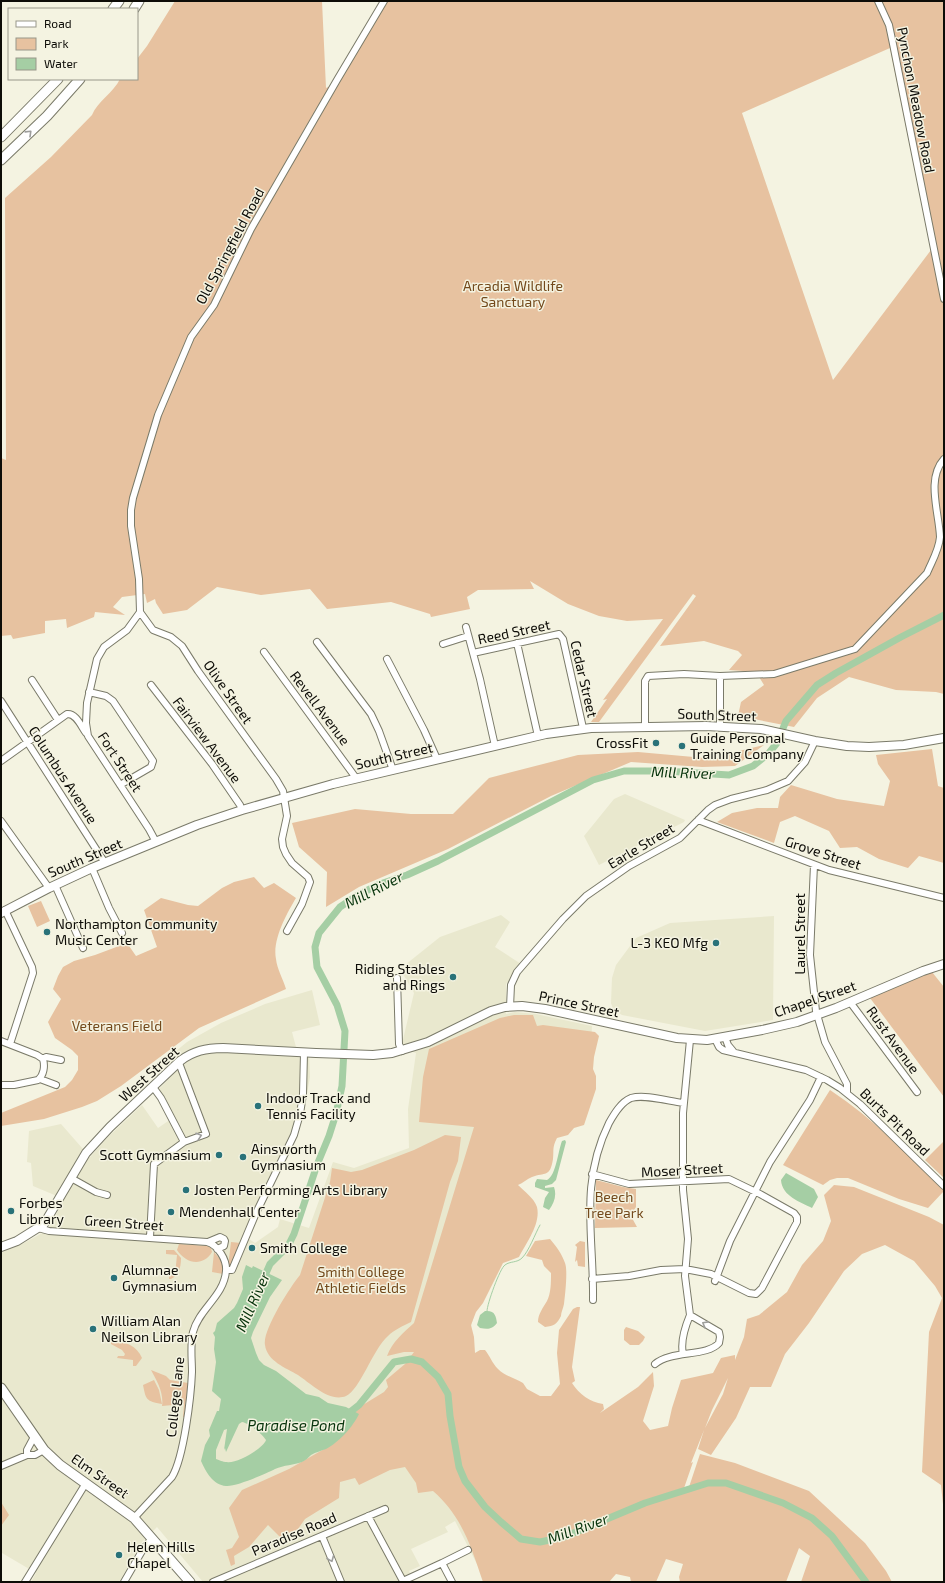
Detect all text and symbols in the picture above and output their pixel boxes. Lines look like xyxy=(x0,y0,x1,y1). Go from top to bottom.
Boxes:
legend xyxy=(8,8,138,80)
text: Road xyxy=(44,16,72,30)
street label: Pynchon Meadow Road xyxy=(894,26,939,174)
text: Park xyxy=(44,36,69,50)
text: Water xyxy=(44,56,78,70)
one-way arrow xyxy=(24,131,32,138)
street label: Old Springfield Road xyxy=(192,185,267,307)
park label: Arcadia Wildlife Sanctuary xyxy=(463,277,563,310)
street label: Reed Street xyxy=(476,616,552,647)
street label: Cedar Street xyxy=(567,639,602,719)
street label: Olive Street xyxy=(200,657,257,727)
street label: Revell Avenue xyxy=(287,667,354,748)
street label: Fairview Avenue xyxy=(170,693,245,786)
street label: South Street xyxy=(677,705,757,724)
street label: Columbus Avenue xyxy=(25,723,101,827)
street label: Fort Street xyxy=(95,728,146,795)
place label: Guide Personal Training Company xyxy=(690,729,804,762)
place label: CrossFit xyxy=(596,734,648,751)
street label: South Street xyxy=(353,738,434,773)
marker: CrossFit xyxy=(651,738,661,748)
marker: Guide Personal Training Company xyxy=(677,741,687,751)
water label: Mill River xyxy=(651,762,716,782)
street label: Earle Street xyxy=(604,819,677,872)
street label: Grove Street xyxy=(783,832,863,873)
street label: South Street xyxy=(45,834,125,881)
water label: Mill River xyxy=(341,866,407,912)
street label: Laurel Street xyxy=(791,893,808,975)
place label: Northampton Community Music Center xyxy=(55,915,218,948)
marker: Northampton Community Music Center xyxy=(42,927,52,937)
place label: L-3 KEO Mfg xyxy=(631,934,708,951)
marker: L-3 KEO Mfg xyxy=(711,938,721,948)
place label: Riding Stables and Rings xyxy=(355,960,445,993)
marker: Riding Stables and Rings xyxy=(448,972,458,982)
street label: Chapel Street xyxy=(772,977,858,1020)
street label: Prince Street xyxy=(537,987,621,1020)
street label: Rust Avenue xyxy=(863,1003,923,1077)
park label: Veterans Field xyxy=(72,1017,162,1034)
street label: West Street xyxy=(115,1042,182,1105)
street label: Burts Pit Road xyxy=(857,1084,934,1159)
place label: Indoor Track and Tennis Facility xyxy=(266,1089,371,1122)
marker: Indoor Track and Tennis Facility xyxy=(253,1101,263,1111)
one-way arrow xyxy=(195,1133,202,1141)
place label: Ainsworth Gymnasium xyxy=(251,1140,326,1173)
place label: Scott Gymnasium xyxy=(100,1146,211,1163)
marker: Scott Gymnasium xyxy=(214,1150,224,1160)
marker: Ainsworth Gymnasium xyxy=(238,1152,248,1162)
street label: Moser Street xyxy=(640,1159,723,1180)
place label: Josten Performing Arts Library xyxy=(194,1181,388,1198)
marker: Josten Performing Arts Library xyxy=(181,1185,191,1195)
park label: Beech Tree Park xyxy=(584,1188,644,1221)
place label: Forbes Library xyxy=(19,1194,65,1227)
place label: Mendenhall Center xyxy=(179,1203,300,1220)
marker: Forbes Library xyxy=(6,1206,16,1216)
marker: Mendenhall Center xyxy=(166,1207,176,1217)
street label: Green Street xyxy=(84,1211,164,1234)
place label: Smith College xyxy=(260,1239,347,1256)
marker: Smith College xyxy=(247,1243,257,1253)
place label: Alumnae Gymnasium xyxy=(122,1261,197,1294)
park label: Smith College Athletic Fields xyxy=(316,1263,406,1296)
water label: Mill River xyxy=(231,1268,274,1334)
marker: Alumnae Gymnasium xyxy=(109,1273,119,1283)
place label: William Alan Neilson Library xyxy=(101,1312,198,1345)
one-way arrow xyxy=(702,1321,709,1328)
marker: William Alan Neilson Library xyxy=(88,1324,98,1334)
street label: College Lane xyxy=(162,1356,187,1438)
water label: Paradise Pond xyxy=(247,1416,345,1434)
street label: Elm Street xyxy=(68,1450,132,1502)
street label: Paradise Road xyxy=(249,1508,339,1559)
water label: Mill River xyxy=(545,1508,612,1547)
place label: Helen Hills Chapel xyxy=(127,1538,195,1571)
marker: Helen Hills Chapel xyxy=(114,1550,124,1560)
one-way arrow xyxy=(327,1555,335,1562)

